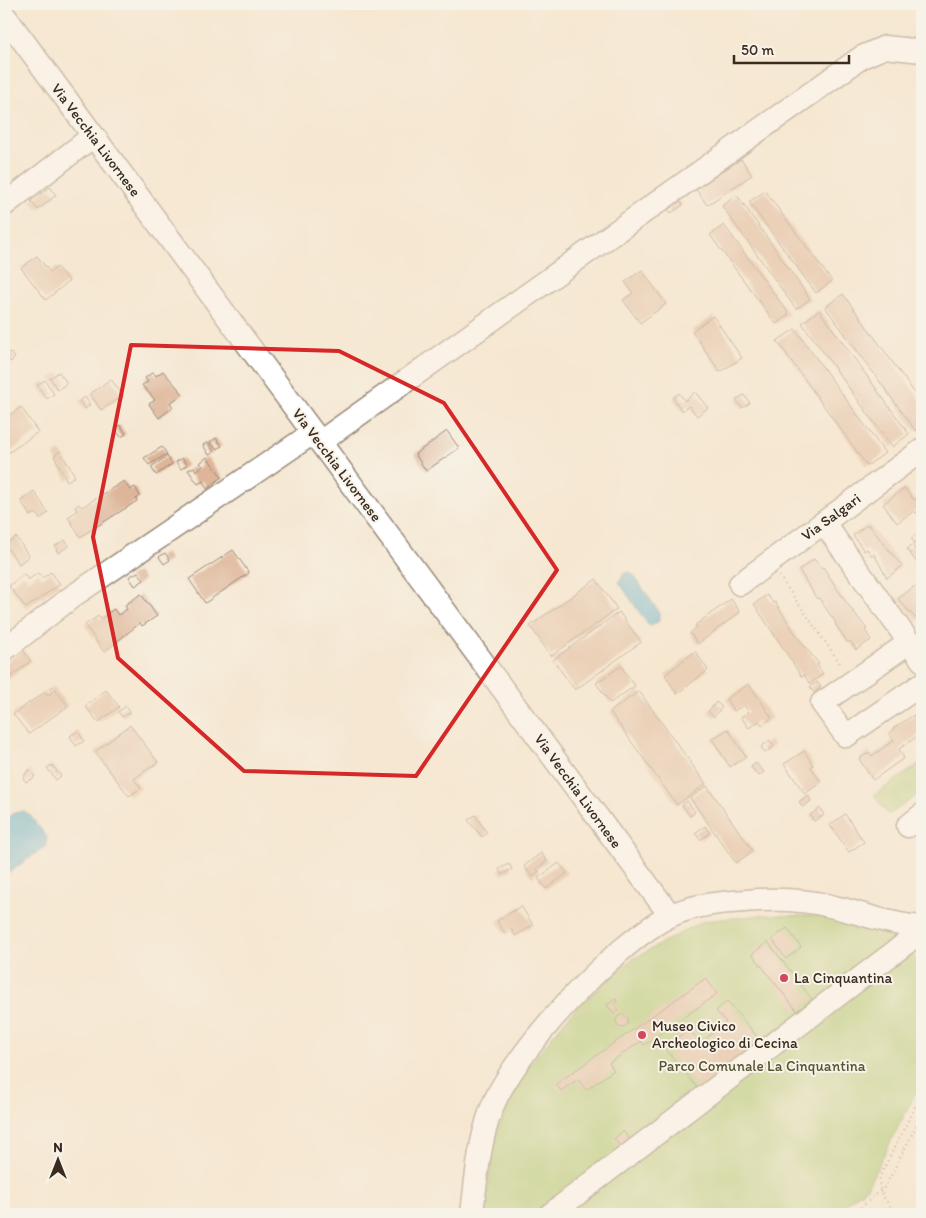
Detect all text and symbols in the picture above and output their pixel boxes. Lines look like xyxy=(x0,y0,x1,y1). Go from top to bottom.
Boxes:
scale bar xyxy=(734,32,848,64)
text: 50 m xyxy=(741,41,774,59)
street label: Via Vecchia Livornese xyxy=(48,80,144,200)
street label: Via Vecchia Livornese xyxy=(289,405,385,525)
street label: Via Salgari xyxy=(798,489,864,545)
street label: Via Vecchia Livornese xyxy=(530,730,626,852)
place label: La Cinquantina xyxy=(794,969,893,987)
marker: La Cinquantina xyxy=(778,972,790,984)
place label: Museo Civico Archeologico di Cecina xyxy=(652,1017,798,1052)
marker: Museo Civico Archeologico di Cecina xyxy=(636,1029,648,1041)
park label: Parco Comunale La Cinquantina xyxy=(659,1057,866,1075)
north arrow xyxy=(32,1136,82,1186)
text: N xyxy=(53,1139,63,1156)

